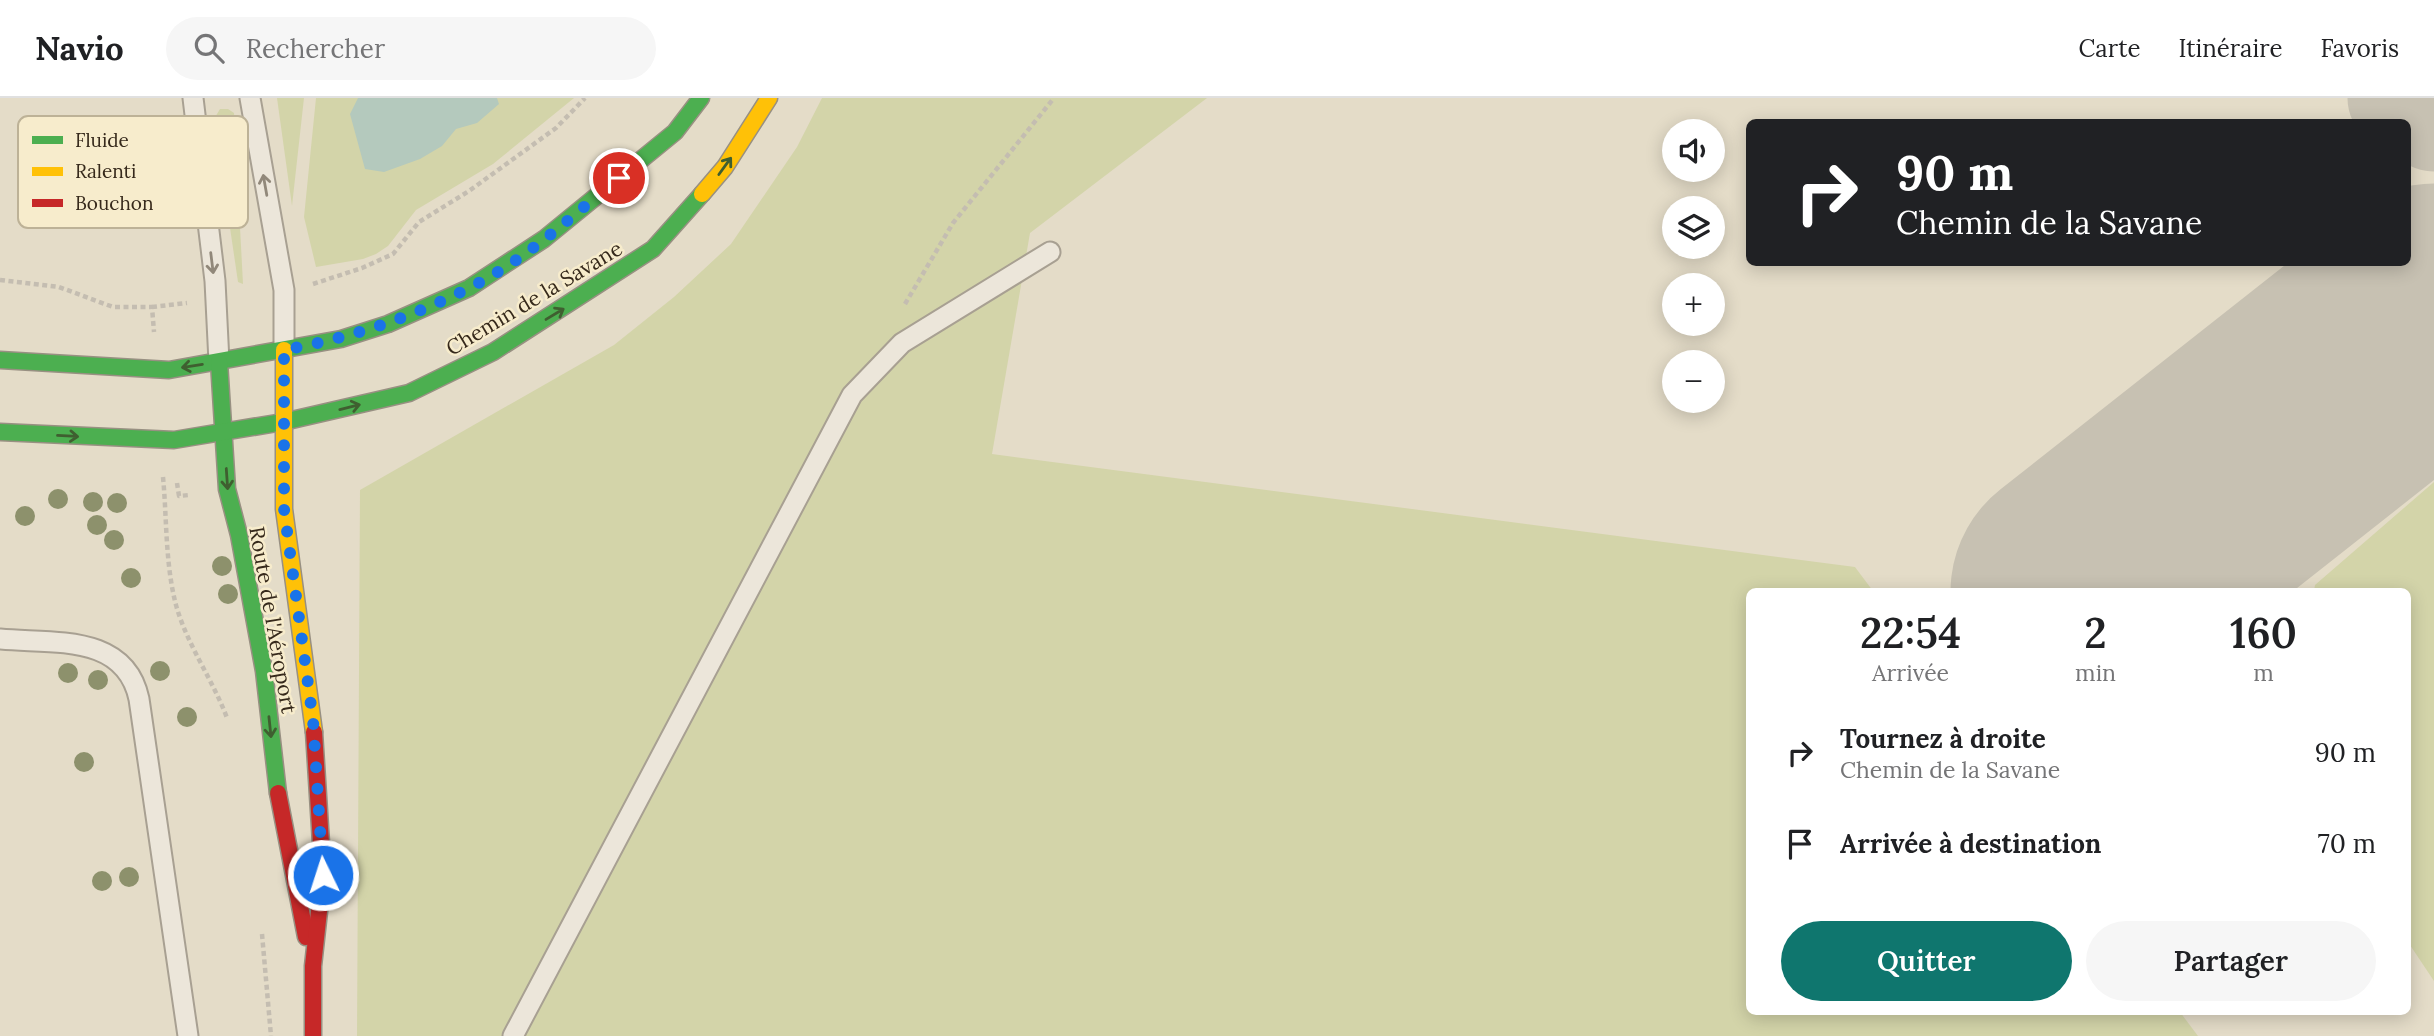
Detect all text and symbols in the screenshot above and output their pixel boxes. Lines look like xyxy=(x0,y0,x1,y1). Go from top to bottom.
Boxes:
search box xyxy=(166,17,656,80)
text: Navio xyxy=(35,27,124,69)
icon: search xyxy=(190,29,228,67)
text: Rechercher xyxy=(246,32,385,65)
text: Carte xyxy=(2079,33,2141,64)
text: Itinéraire xyxy=(2179,33,2282,64)
text: Favoris xyxy=(2320,33,2399,64)
legend xyxy=(18,116,248,228)
map controls xyxy=(1662,119,1725,413)
button: sound xyxy=(1662,119,1725,182)
text: Fluide xyxy=(75,128,129,152)
text: 90 m xyxy=(1896,141,2013,203)
icon: right xyxy=(1781,147,1872,238)
pin xyxy=(589,148,649,208)
one-way arrow xyxy=(718,157,732,176)
text: Ralenti xyxy=(75,159,136,183)
icon: arrive xyxy=(600,159,638,197)
one-way arrow xyxy=(258,174,271,197)
text: Bouchon xyxy=(75,191,153,215)
button: layers xyxy=(1662,196,1725,259)
text: Chemin de la Savane xyxy=(1896,202,2202,243)
street label: Chemin de la Savane xyxy=(441,235,627,361)
one-way arrow xyxy=(206,251,219,274)
button: + xyxy=(1662,273,1725,336)
one-way arrow xyxy=(545,306,565,320)
button: − xyxy=(1662,350,1725,413)
one-way arrow xyxy=(181,360,204,373)
one-way arrow xyxy=(338,400,360,413)
one-way arrow xyxy=(56,430,79,443)
one-way arrow xyxy=(221,467,234,490)
street label: Route de l'Aéroport xyxy=(243,524,303,716)
text: 22:54 xyxy=(1860,606,1961,660)
text: 2 xyxy=(2084,606,2107,660)
text: 160 xyxy=(2230,606,2297,660)
text: Arrivée xyxy=(1872,658,1949,687)
text: min xyxy=(2075,658,2116,687)
text: m xyxy=(2253,658,2274,687)
one-way arrow xyxy=(264,715,277,738)
text: Tournez à droite xyxy=(1840,722,2046,755)
icon: right xyxy=(1781,734,1819,772)
text: 90 m xyxy=(2315,736,2376,769)
text: Chemin de la Savane xyxy=(1840,755,2060,784)
icon: arrive xyxy=(1781,825,1819,863)
text: Arrivée à destination xyxy=(1840,827,2101,860)
text: 70 m xyxy=(2318,827,2376,860)
position arrow xyxy=(286,838,360,912)
button: Quitter xyxy=(1781,921,2072,1001)
button: Partager xyxy=(2086,921,2376,1001)

